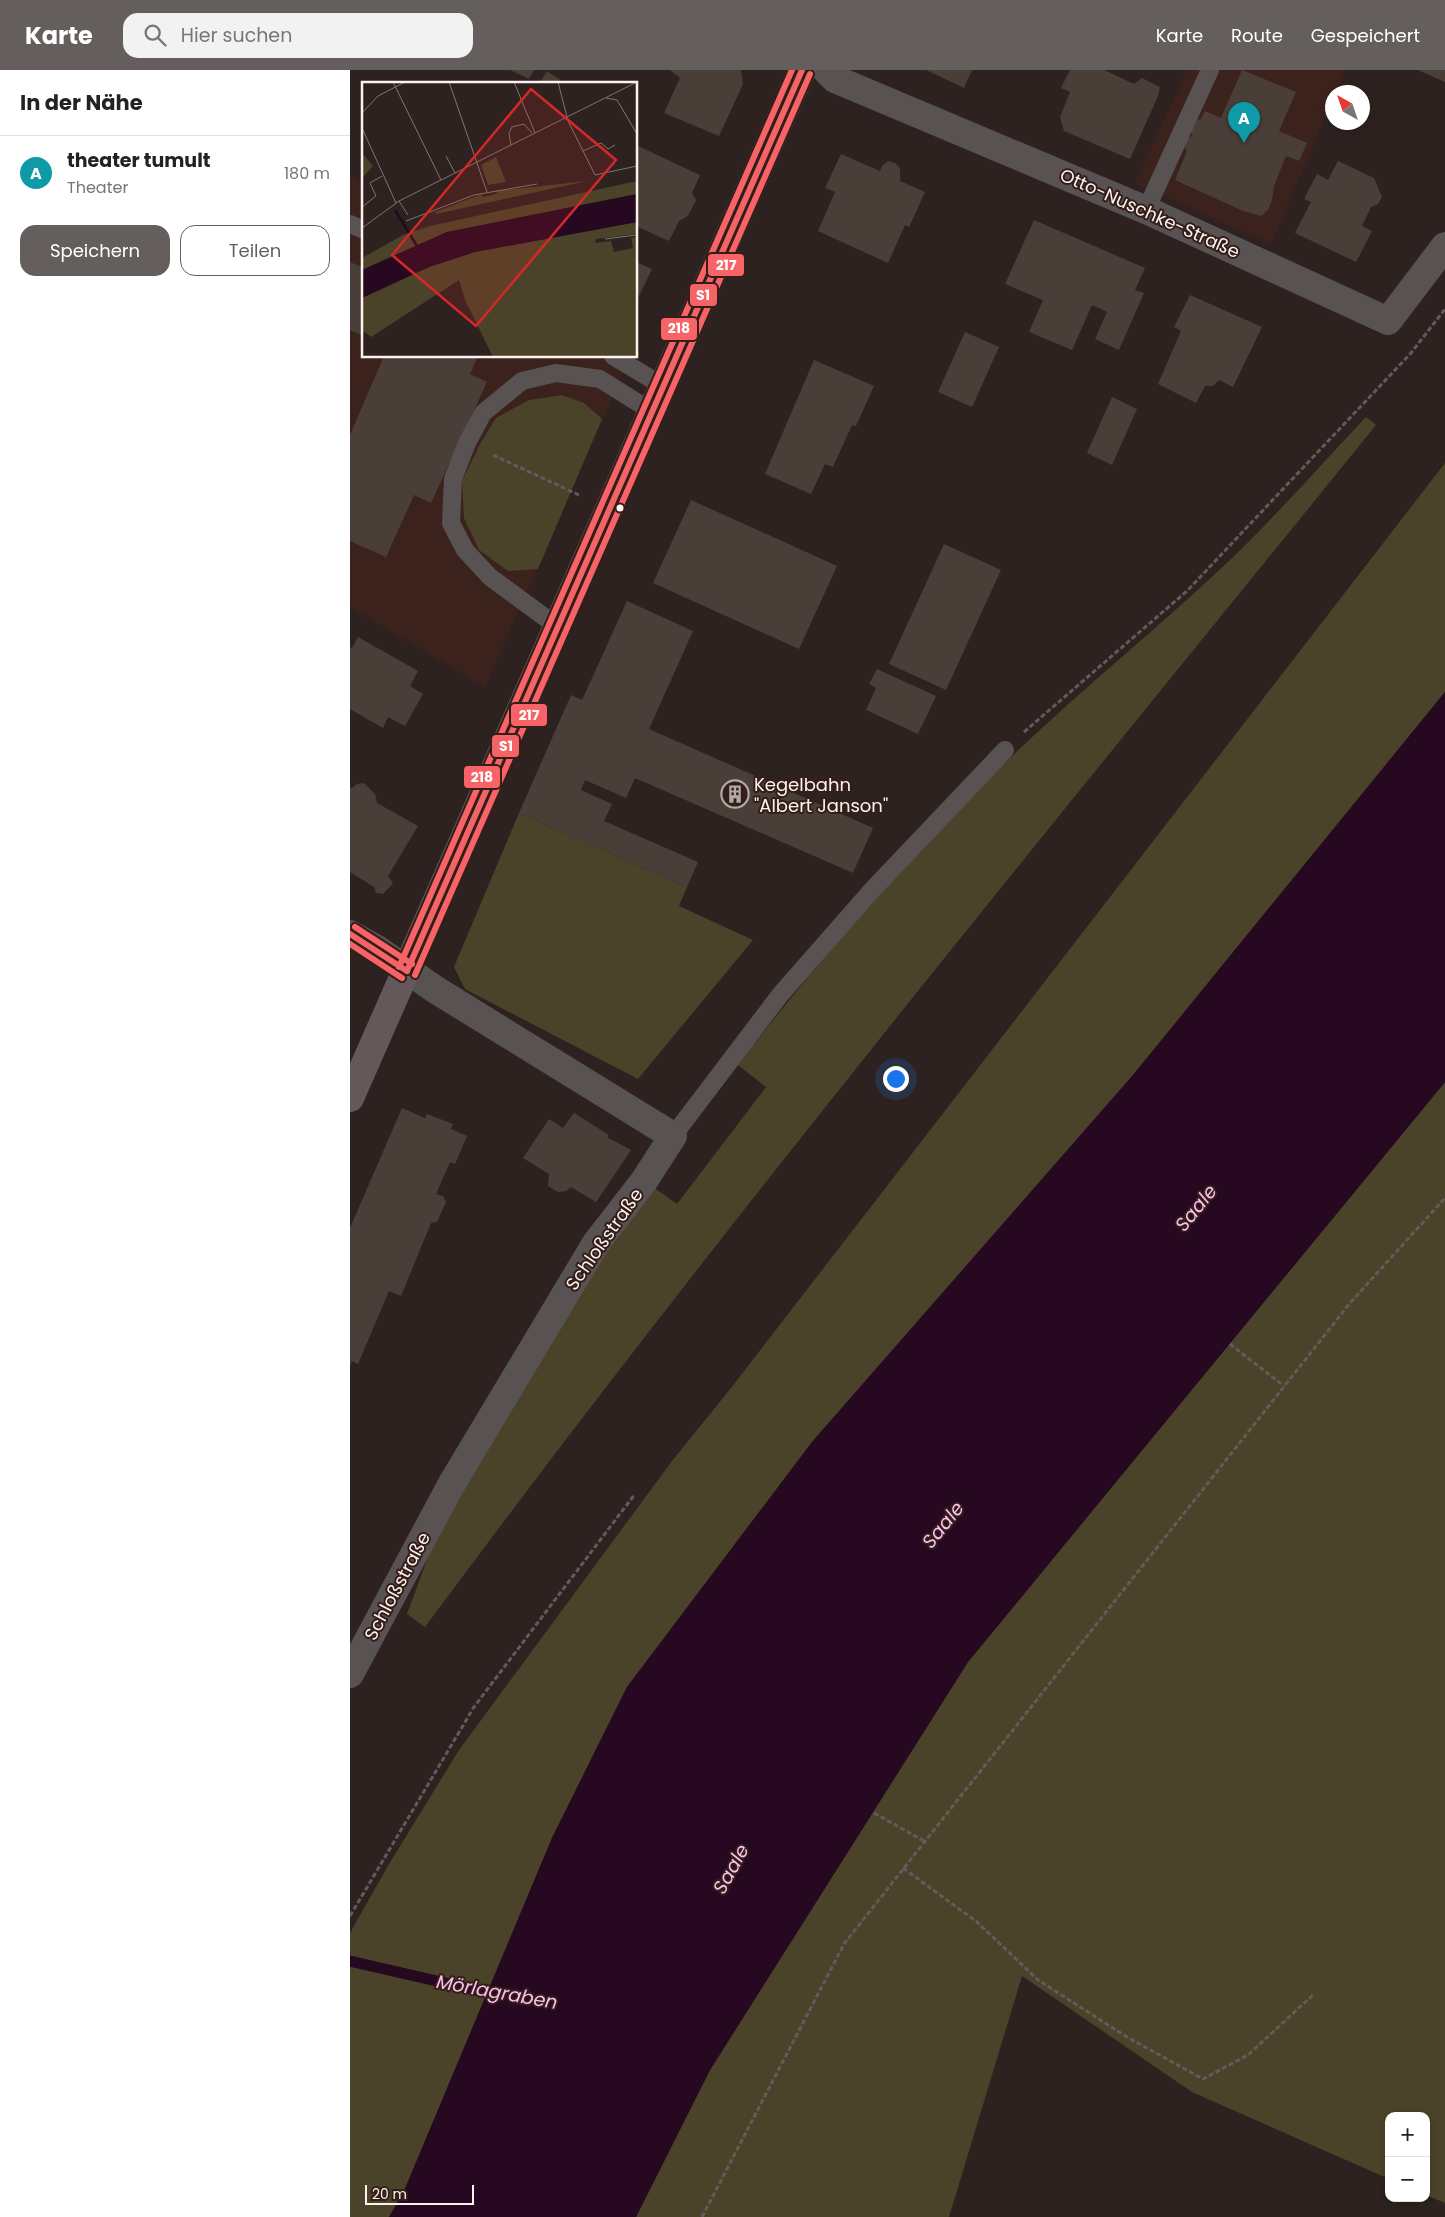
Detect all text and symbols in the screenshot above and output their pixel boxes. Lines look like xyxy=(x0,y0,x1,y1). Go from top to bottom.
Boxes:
search box xyxy=(123,13,473,58)
text: Karte xyxy=(25,19,93,52)
icon: search xyxy=(141,21,169,49)
text: Hier suchen xyxy=(181,22,292,49)
text: Karte xyxy=(1156,23,1203,48)
text: Route xyxy=(1231,23,1283,48)
text: Gespeichert xyxy=(1311,23,1420,48)
inset map xyxy=(362,82,638,358)
north arrow xyxy=(1325,85,1370,130)
text: In der Nähe xyxy=(20,88,143,117)
pin: A xyxy=(1228,102,1260,143)
text: theater tumult xyxy=(67,147,210,174)
text: A xyxy=(30,162,42,185)
text: 180 m xyxy=(284,162,330,185)
street label: Otto-Nuschke-Straße xyxy=(1056,162,1244,264)
text: Theater xyxy=(67,176,128,199)
button: Speichern xyxy=(20,225,170,276)
button: Teilen xyxy=(180,225,330,276)
line badge: 217 xyxy=(707,253,745,277)
text: 217 xyxy=(716,255,737,275)
line badge: S1 xyxy=(689,283,718,307)
text: S1 xyxy=(696,285,710,305)
line badge: 218 xyxy=(660,317,698,341)
text: 218 xyxy=(668,318,690,338)
unlabelled marker xyxy=(615,503,625,513)
line badge: 217 xyxy=(510,703,548,727)
text: 217 xyxy=(519,705,540,725)
line badge: S1 xyxy=(491,734,520,758)
text: S1 xyxy=(499,736,513,756)
line badge: 218 xyxy=(463,765,501,789)
text: 218 xyxy=(471,767,493,787)
place label: Kegelbahn "Albert Janson" xyxy=(754,772,888,818)
building icon: Kegelbahn "Albert Janson" xyxy=(720,779,750,809)
your location xyxy=(883,1066,909,1092)
water label: Saale xyxy=(1169,1179,1223,1237)
street label: Schloßstraße xyxy=(559,1183,649,1295)
water label: Saale xyxy=(916,1496,970,1554)
street label: Schloßstraße xyxy=(358,1527,436,1645)
water label: Saale xyxy=(706,1839,756,1899)
water label: Mörlagraben xyxy=(434,1968,560,2016)
map controls xyxy=(1385,2112,1430,2202)
button: + xyxy=(1385,2112,1430,2157)
button: − xyxy=(1385,2157,1430,2202)
scale bar xyxy=(365,2182,474,2205)
text: 20 m xyxy=(372,2184,407,2204)

